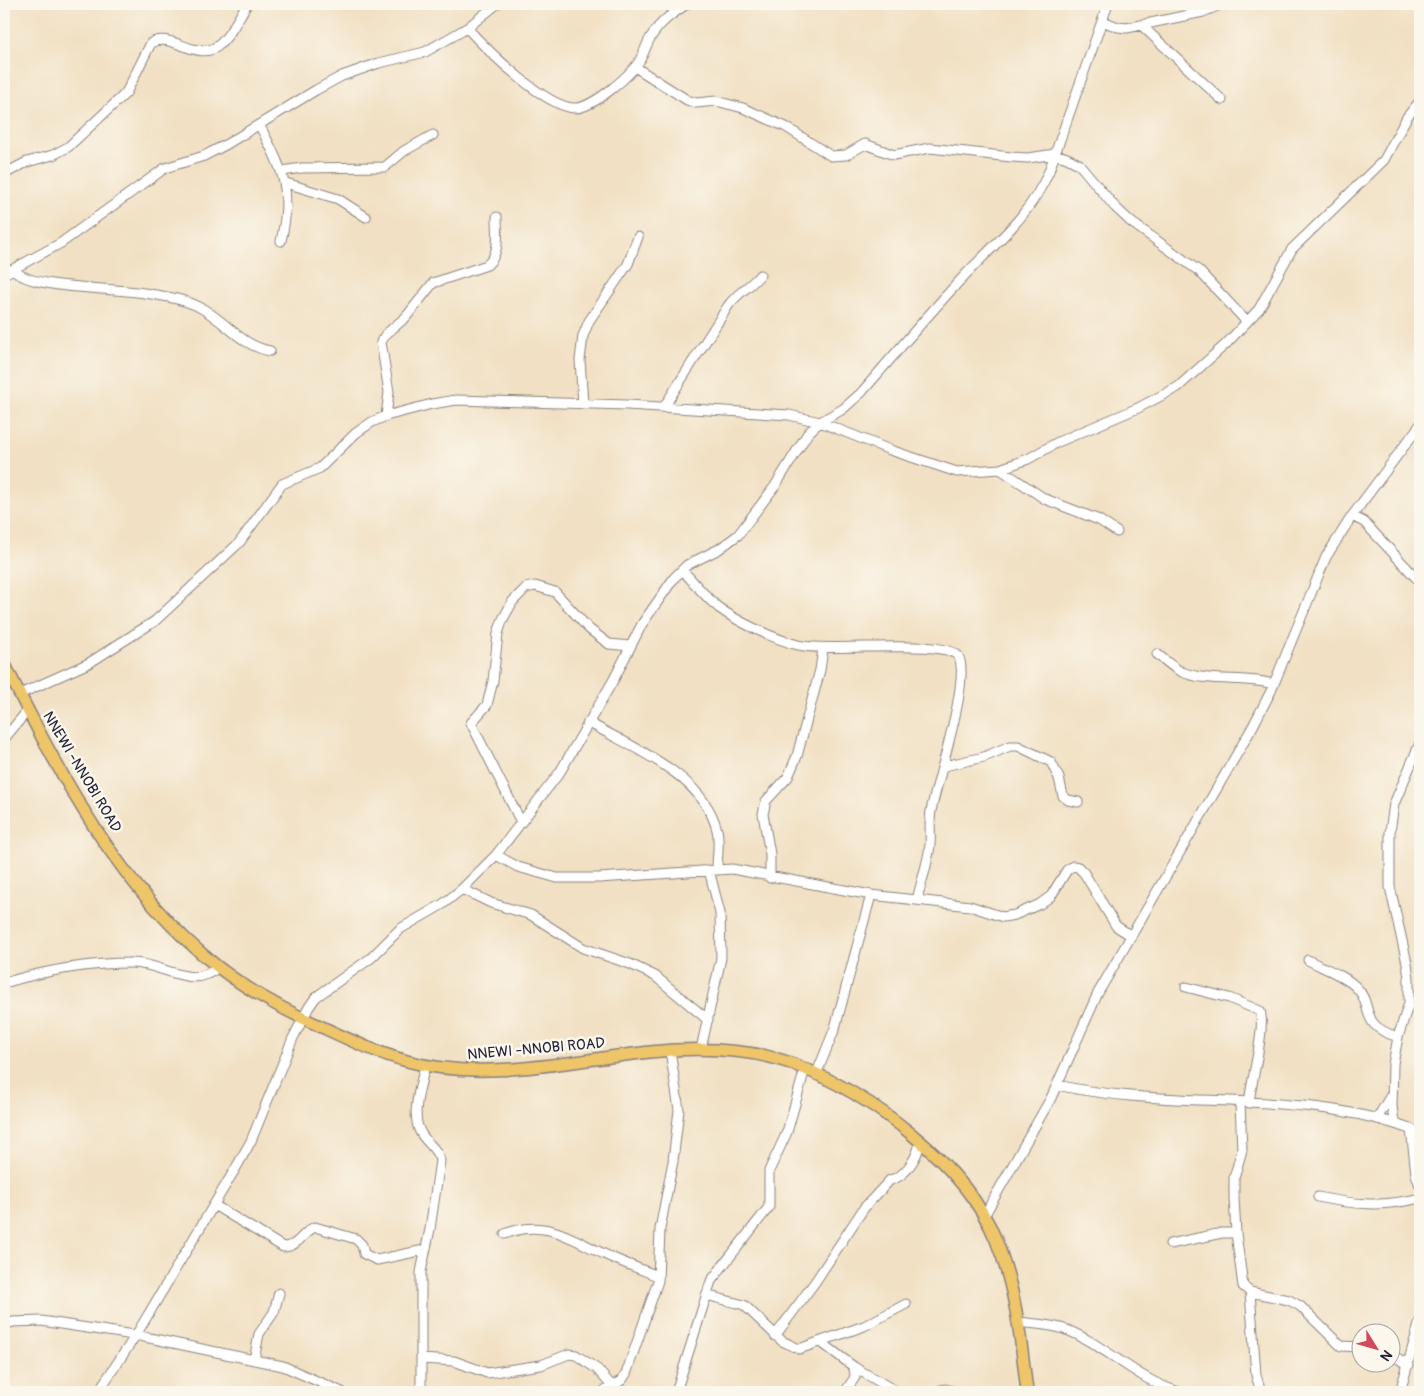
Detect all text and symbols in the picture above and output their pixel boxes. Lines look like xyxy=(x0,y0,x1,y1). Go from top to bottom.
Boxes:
street label: NNEWI -NNOBI ROAD xyxy=(38,708,126,836)
street label: NNEWI -NNOBI ROAD xyxy=(466,1034,606,1064)
north arrow xyxy=(1352,1324,1402,1374)
text: N xyxy=(1376,1347,1396,1364)

